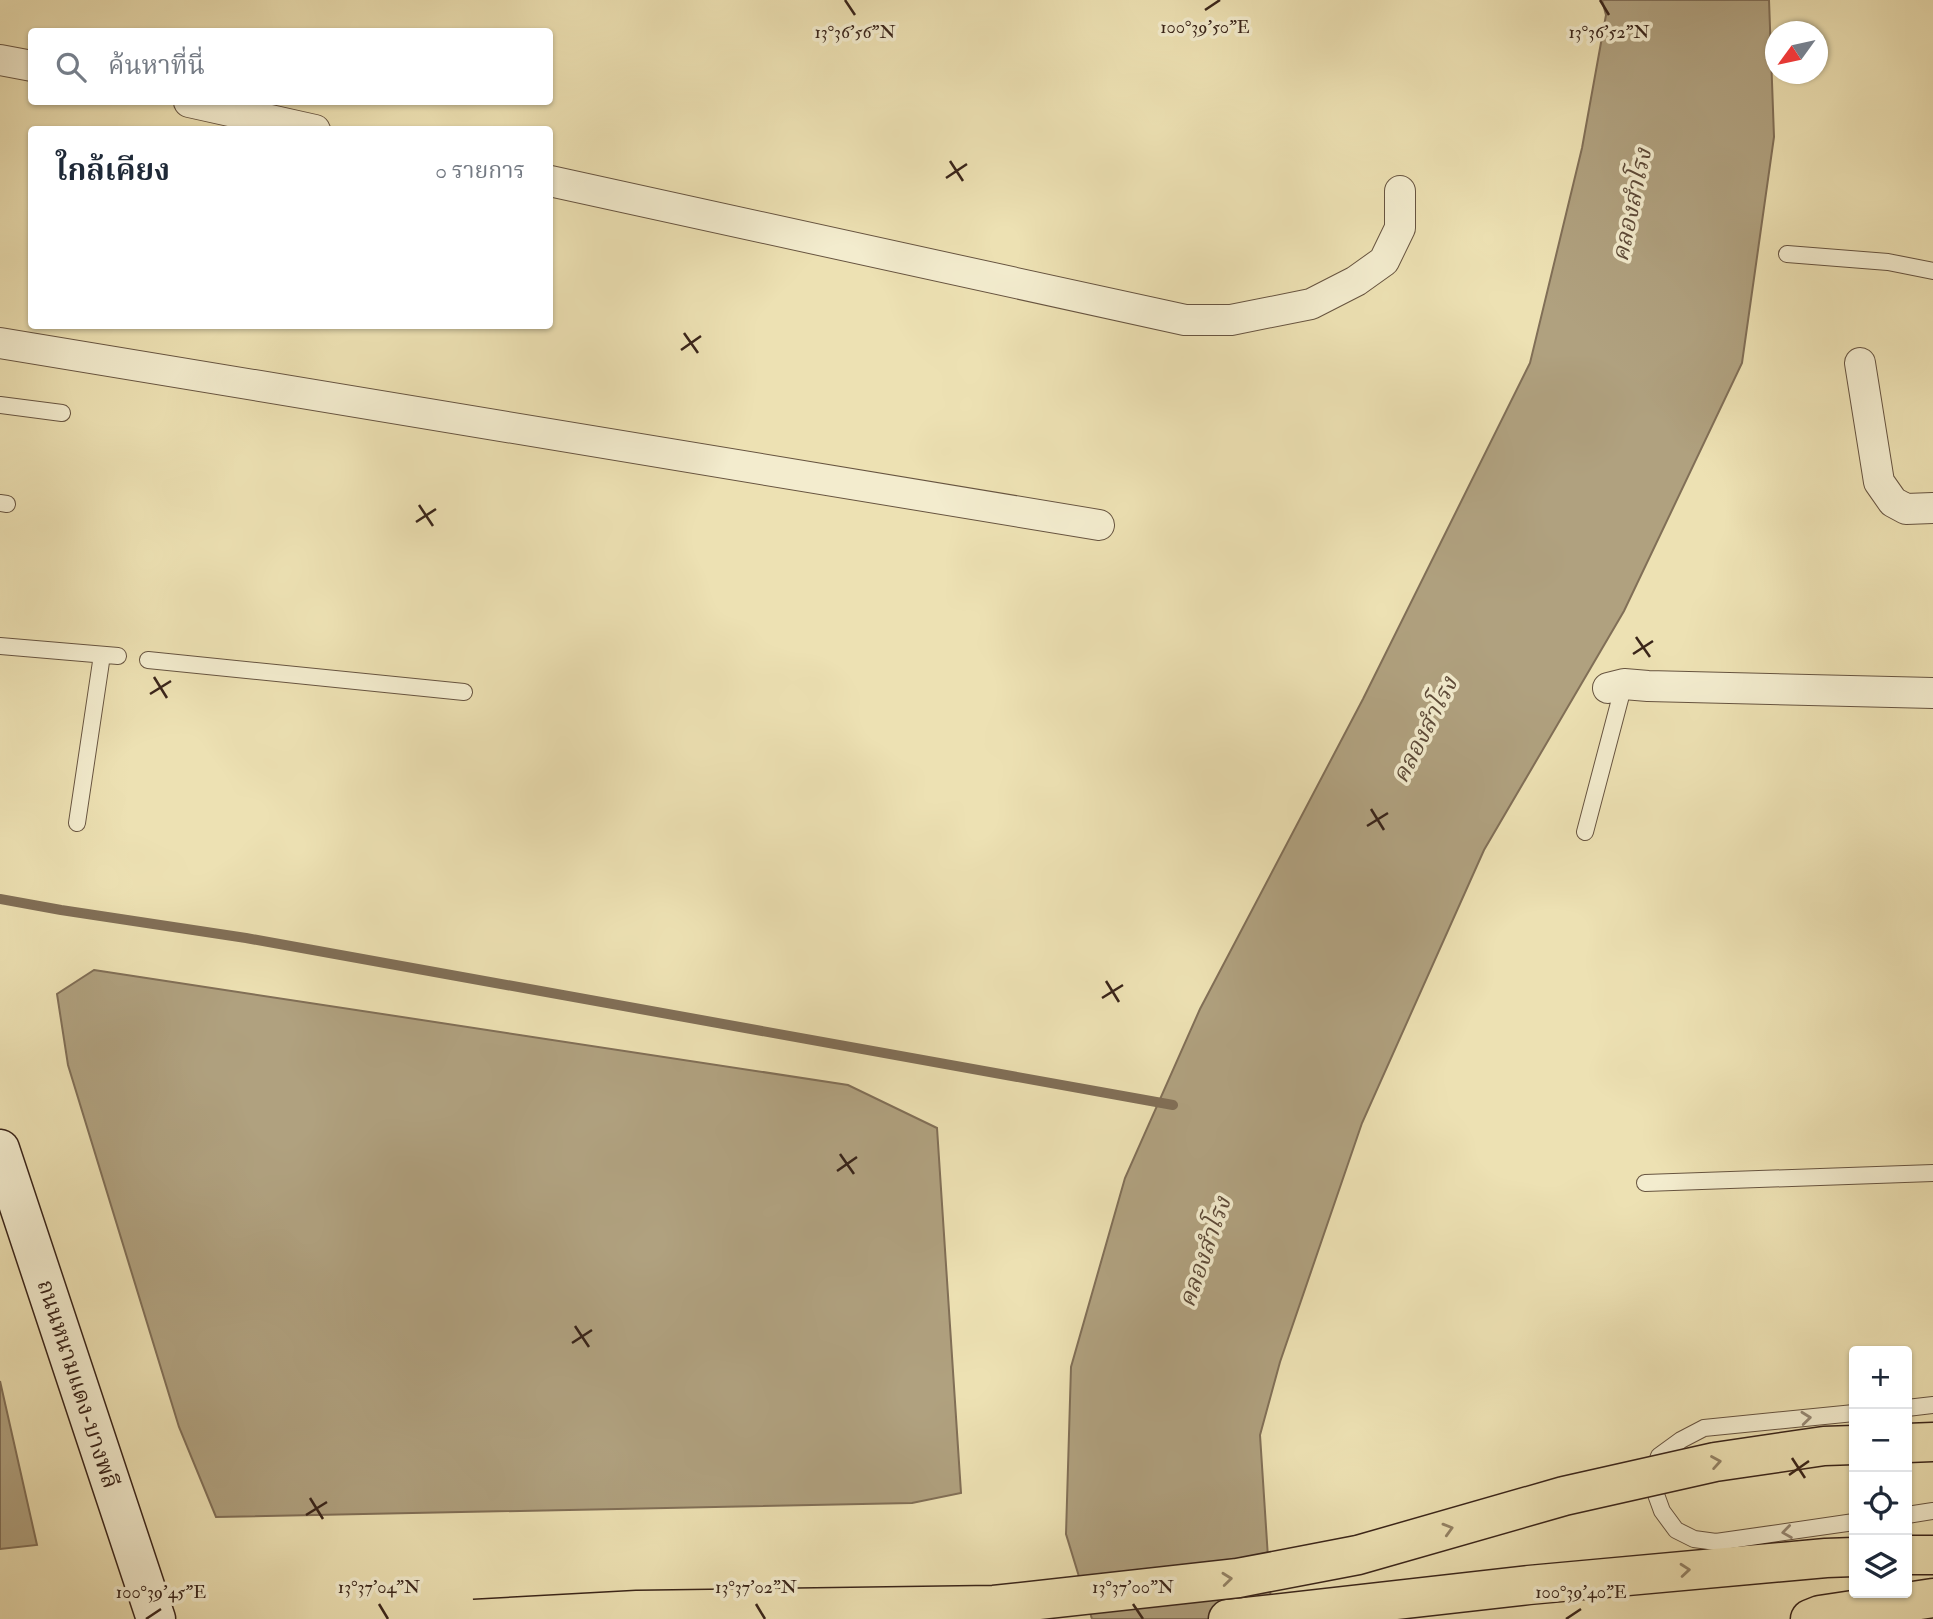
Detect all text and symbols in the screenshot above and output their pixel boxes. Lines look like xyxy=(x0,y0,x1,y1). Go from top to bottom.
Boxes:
text: 100°39'50"E xyxy=(1160,16,1250,39)
text: 13°36'56"N xyxy=(814,21,896,44)
text: 13°36'52"N xyxy=(1568,21,1650,44)
north arrow xyxy=(1765,21,1828,84)
search box xyxy=(28,28,553,105)
icon: search xyxy=(52,48,90,86)
text: ค้นหาที่นี่ xyxy=(108,50,205,82)
water label: คลองสำโรง xyxy=(1603,144,1659,265)
text: ใกล้เคียง xyxy=(56,152,170,189)
text: 0 รายการ xyxy=(435,156,525,185)
water label: คลองสำโรง xyxy=(1383,670,1465,788)
water label: คลองสำโรง xyxy=(1170,1191,1239,1311)
street label: ถนนหนามแดง-บางพลี xyxy=(31,1276,125,1492)
map controls xyxy=(1849,1346,1912,1598)
button: + xyxy=(1849,1346,1912,1409)
button: − xyxy=(1849,1409,1912,1472)
one-way arrow xyxy=(1801,1411,1812,1426)
one-way arrow xyxy=(1710,1455,1722,1470)
button: locate xyxy=(1849,1472,1912,1535)
one-way arrow xyxy=(1442,1522,1454,1537)
one-way arrow xyxy=(1781,1524,1793,1539)
button: layers xyxy=(1849,1535,1912,1598)
one-way arrow xyxy=(1679,1563,1691,1578)
one-way arrow xyxy=(1221,1571,1232,1586)
text: 13°37'04"N xyxy=(338,1576,420,1599)
text: 13°37'02"N xyxy=(715,1576,797,1599)
text: 13°37'00"N xyxy=(1092,1576,1174,1599)
text: 100°39'45"E xyxy=(116,1581,206,1604)
text: 100°39'40"E xyxy=(1535,1581,1627,1604)

